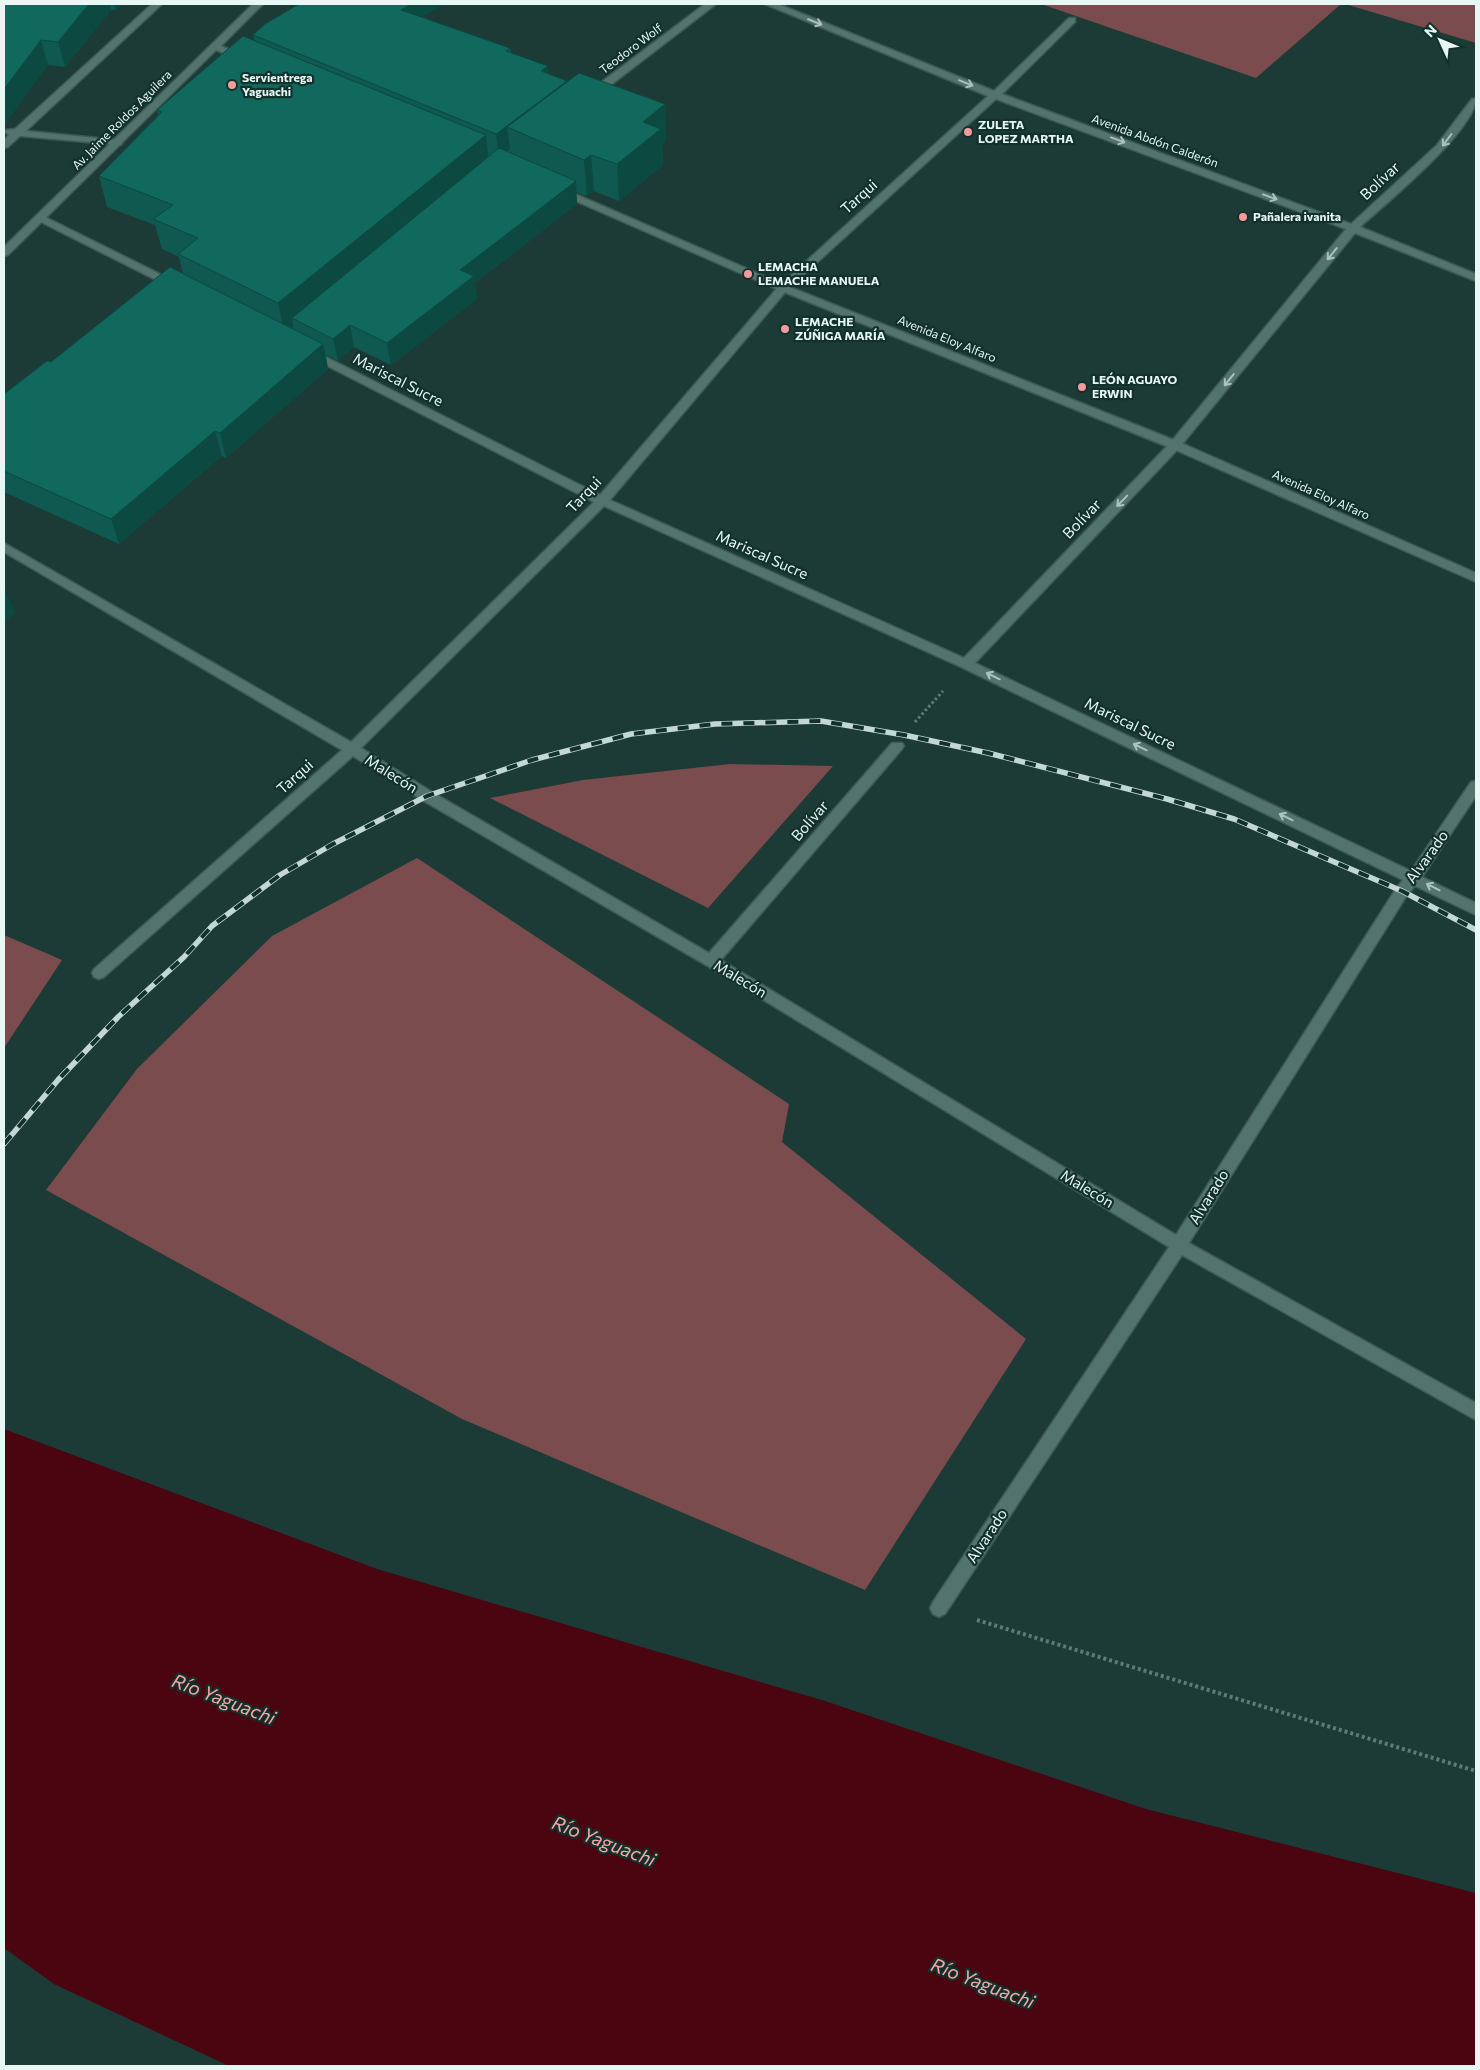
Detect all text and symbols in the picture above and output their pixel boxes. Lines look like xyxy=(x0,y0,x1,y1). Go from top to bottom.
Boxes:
north arrow xyxy=(1415,15,1465,65)
one-way arrow xyxy=(807,18,822,27)
street label: Teodoro Wolf xyxy=(596,20,665,76)
text: N xyxy=(1421,21,1440,40)
street label: Av. Jaime Roldos Aguilera xyxy=(69,67,175,173)
place label: Servientrega Yaguachi xyxy=(242,70,313,98)
marker: Servientrega Yaguachi xyxy=(226,79,238,91)
one-way arrow xyxy=(958,79,973,88)
street label: Avenida Abdón Calderón xyxy=(1090,111,1221,169)
place label: ZULETA LOPEZ MARTHA xyxy=(978,117,1074,145)
marker: ZULETA LOPEZ MARTHA xyxy=(962,126,974,138)
one-way arrow xyxy=(1441,133,1452,146)
one-way arrow xyxy=(1110,136,1125,145)
street label: Bolívar xyxy=(1356,157,1403,203)
street label: Tarqui xyxy=(836,175,880,217)
one-way arrow xyxy=(1262,193,1277,202)
place label: Pañalera ivanita xyxy=(1253,209,1341,223)
marker: Pañalera ivanita xyxy=(1237,211,1249,223)
one-way arrow xyxy=(1326,247,1337,260)
place label: LEMACHA LEMACHE MANUELA xyxy=(758,259,880,287)
marker: LEMACHA LEMACHE MANUELA xyxy=(742,268,754,280)
street label: Avenida Eloy Alfaro xyxy=(896,312,999,364)
place label: LEMACHE ZÚÑIGA MARÍA xyxy=(795,314,886,342)
marker: LEMACHE ZÚÑIGA MARÍA xyxy=(779,323,791,335)
street label: Mariscal Sucre xyxy=(350,349,447,410)
place label: LEÓN AGUAYO ERWIN xyxy=(1092,372,1178,400)
one-way arrow xyxy=(1223,373,1234,386)
marker: LEÓN AGUAYO ERWIN xyxy=(1076,381,1088,393)
street label: Avenida Eloy Alfaro xyxy=(1271,466,1372,522)
street label: Tarqui xyxy=(562,472,604,516)
street label: Bolívar xyxy=(1058,495,1104,542)
one-way arrow xyxy=(1116,495,1128,507)
street label: Mariscal Sucre xyxy=(714,526,811,582)
one-way arrow xyxy=(986,671,1001,681)
street label: Mariscal Sucre xyxy=(1082,693,1179,753)
one-way arrow xyxy=(1133,741,1148,751)
street label: Malecón xyxy=(362,750,421,796)
street label: Tarqui xyxy=(272,755,316,797)
street label: Bolívar xyxy=(787,796,832,844)
one-way arrow xyxy=(1279,812,1294,821)
street label: Alvarado xyxy=(1401,826,1451,886)
one-way arrow xyxy=(1425,882,1440,892)
street label: Malecón xyxy=(711,955,770,1001)
street label: Malecón xyxy=(1058,1165,1117,1211)
street label: Alvarado xyxy=(1184,1166,1232,1227)
street label: Alvarado xyxy=(962,1505,1010,1566)
water label: Río Yaguachi xyxy=(169,1668,280,1729)
water label: Río Yaguachi xyxy=(549,1810,660,1871)
water label: Río Yaguachi xyxy=(928,1952,1039,2013)

